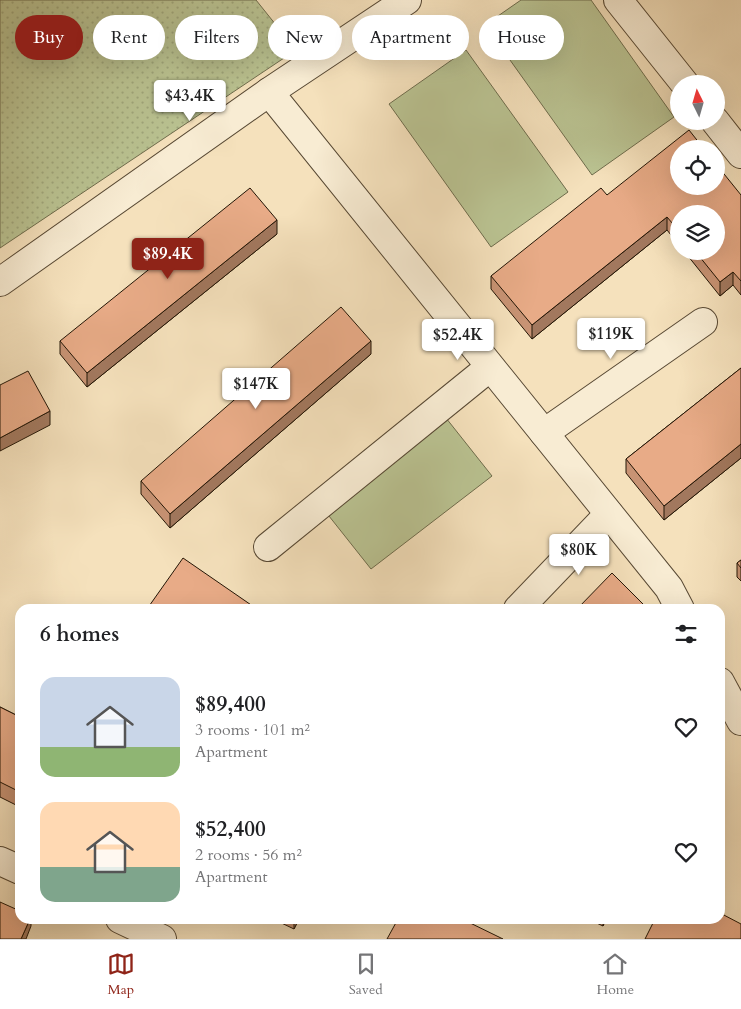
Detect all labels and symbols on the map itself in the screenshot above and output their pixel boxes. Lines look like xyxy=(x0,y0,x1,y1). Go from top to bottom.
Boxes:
north arrow xyxy=(670,75,725,130)
pin: $43.4K xyxy=(149,80,231,122)
pin: $89.4K xyxy=(127,238,209,280)
pin: $52.4K xyxy=(417,318,499,361)
pin: $119K xyxy=(576,318,646,360)
pin: $147K xyxy=(221,368,291,410)
pin: $80K xyxy=(549,534,609,576)

